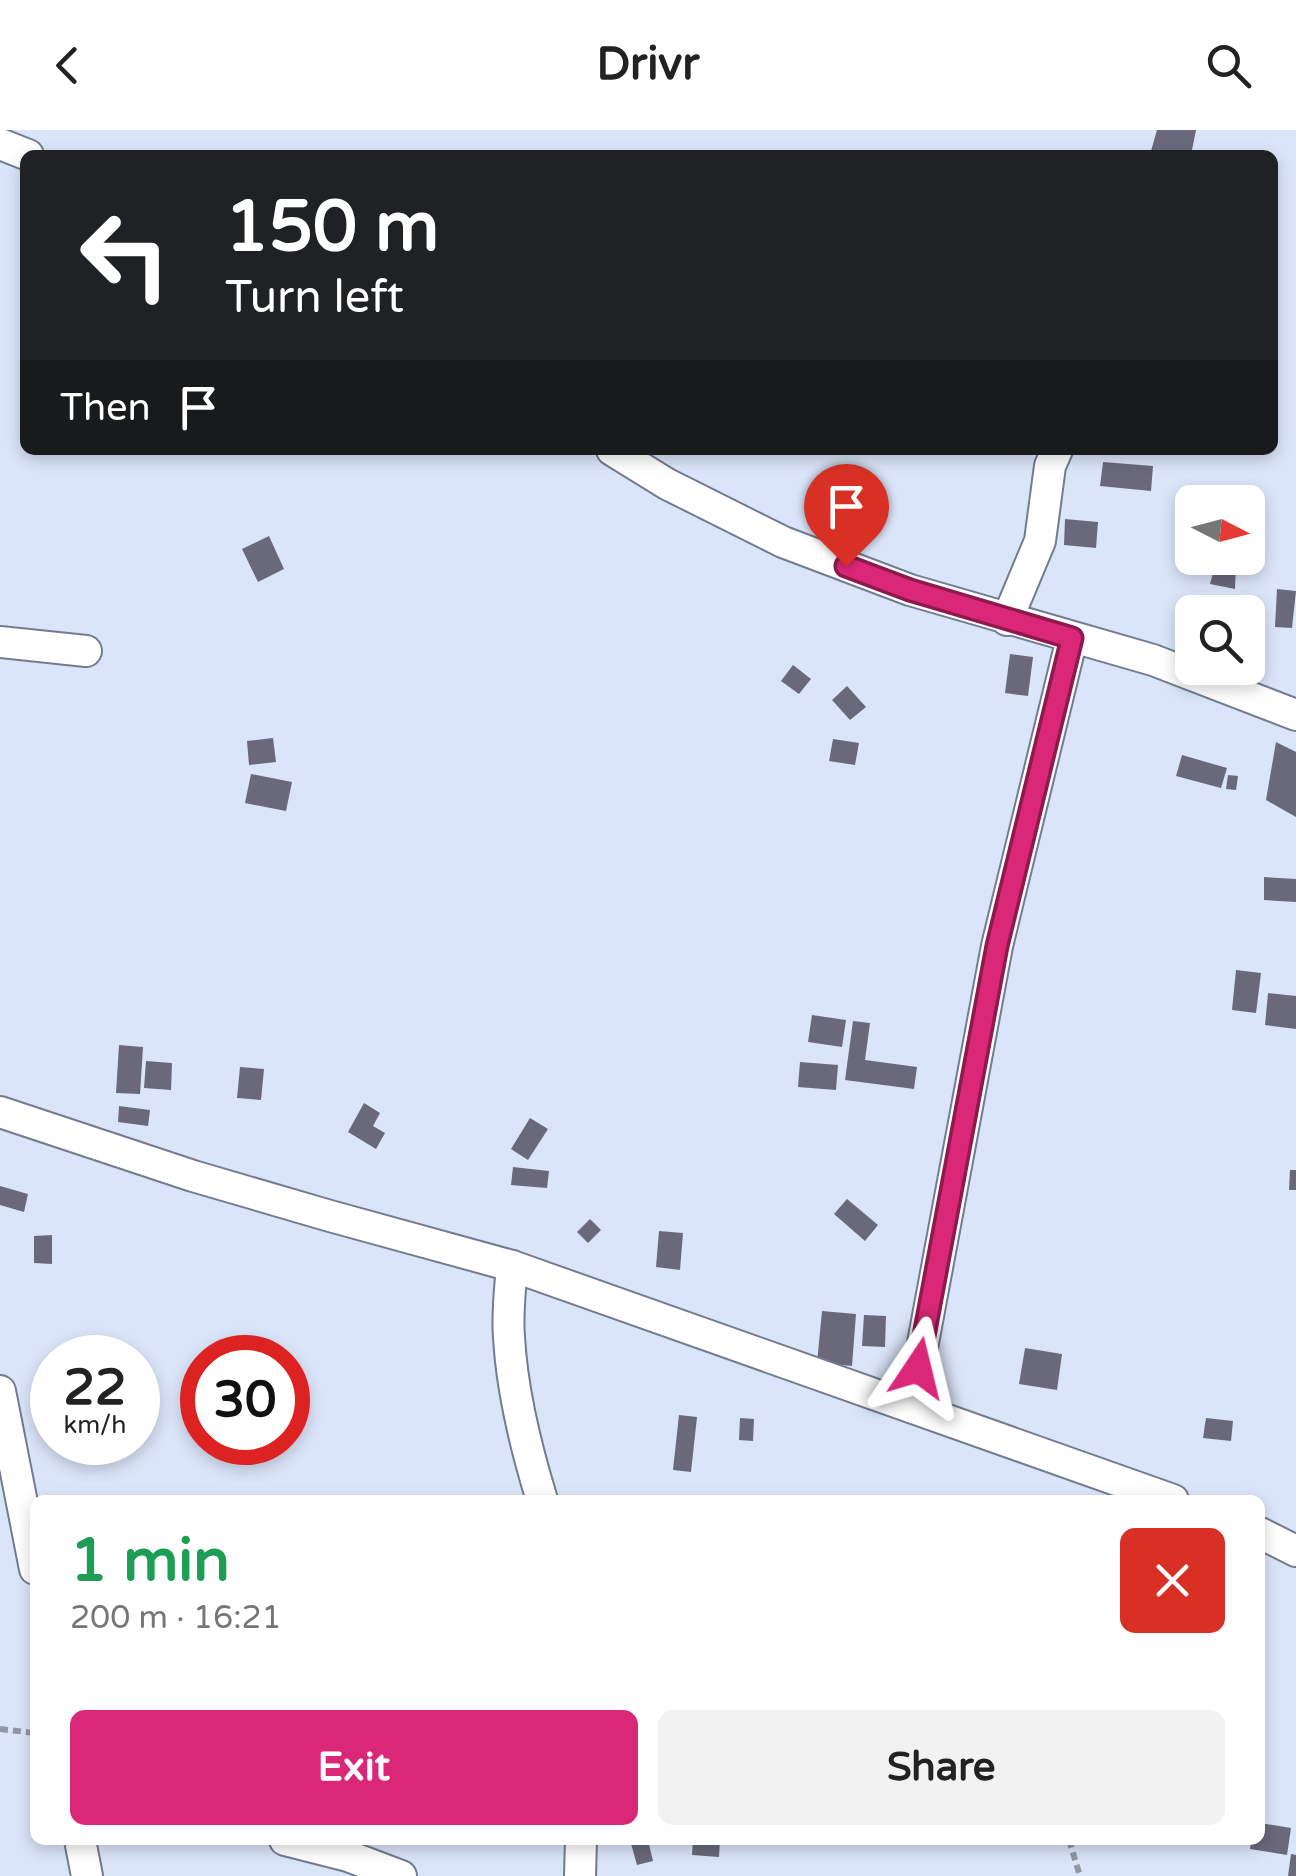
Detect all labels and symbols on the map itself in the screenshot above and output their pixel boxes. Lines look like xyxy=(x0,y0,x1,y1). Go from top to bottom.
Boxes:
pin xyxy=(804,464,889,567)
north arrow xyxy=(1175,485,1265,575)
position arrow xyxy=(866,1316,970,1420)
speed limit sign: 30 xyxy=(180,1335,310,1465)

